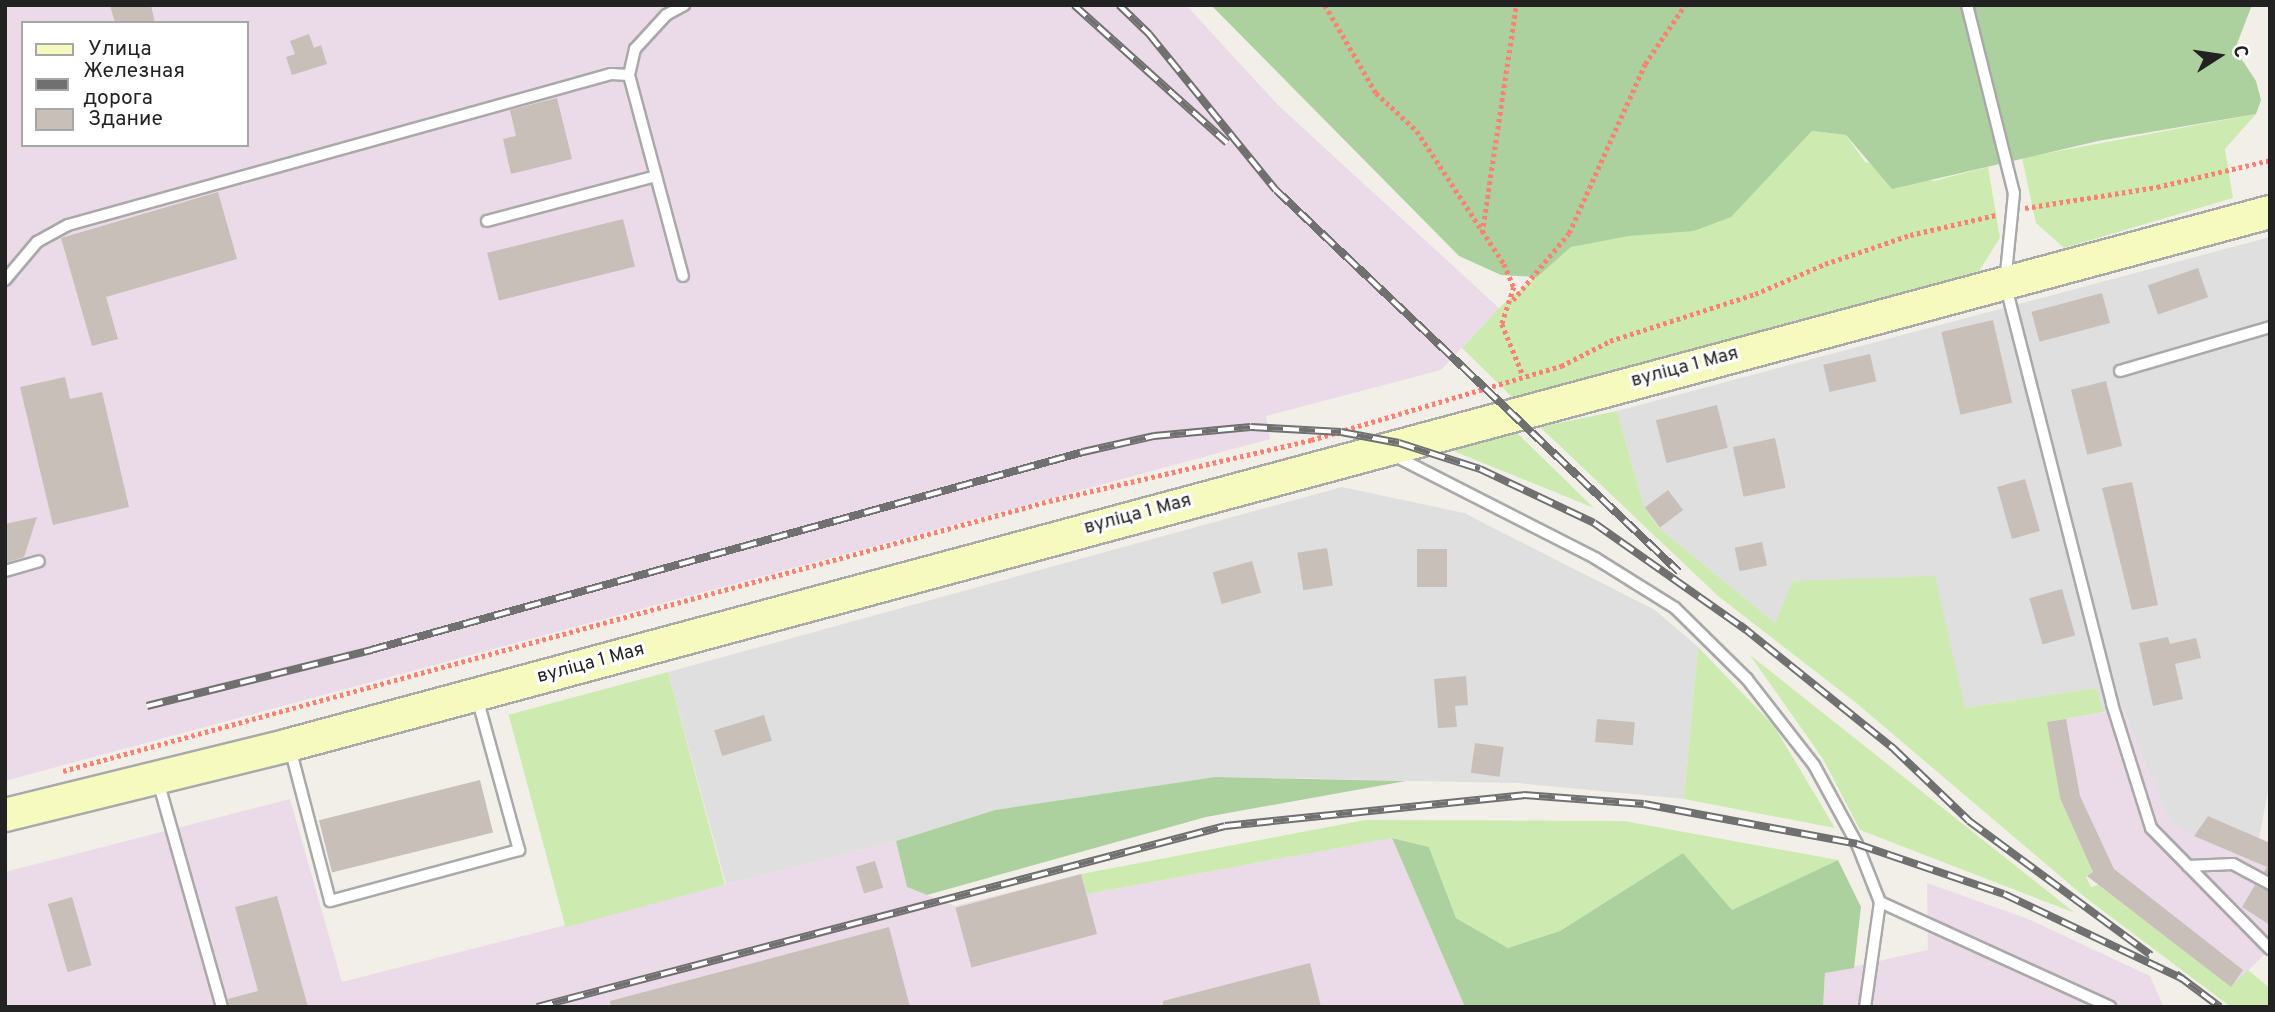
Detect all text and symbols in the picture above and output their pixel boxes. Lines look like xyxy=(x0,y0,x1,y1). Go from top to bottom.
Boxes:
legend xyxy=(21,21,248,147)
north arrow xyxy=(2184,21,2254,91)
text: Улица xyxy=(88,36,152,63)
text: С xyxy=(2227,43,2253,60)
text: Железная дорога xyxy=(83,58,185,112)
text: Здание xyxy=(88,106,163,133)
street label: вуліца 1 Мая xyxy=(1629,343,1741,393)
street label: вуліца 1 Мая xyxy=(1082,490,1194,540)
street label: вуліца 1 Мая xyxy=(535,639,647,689)

